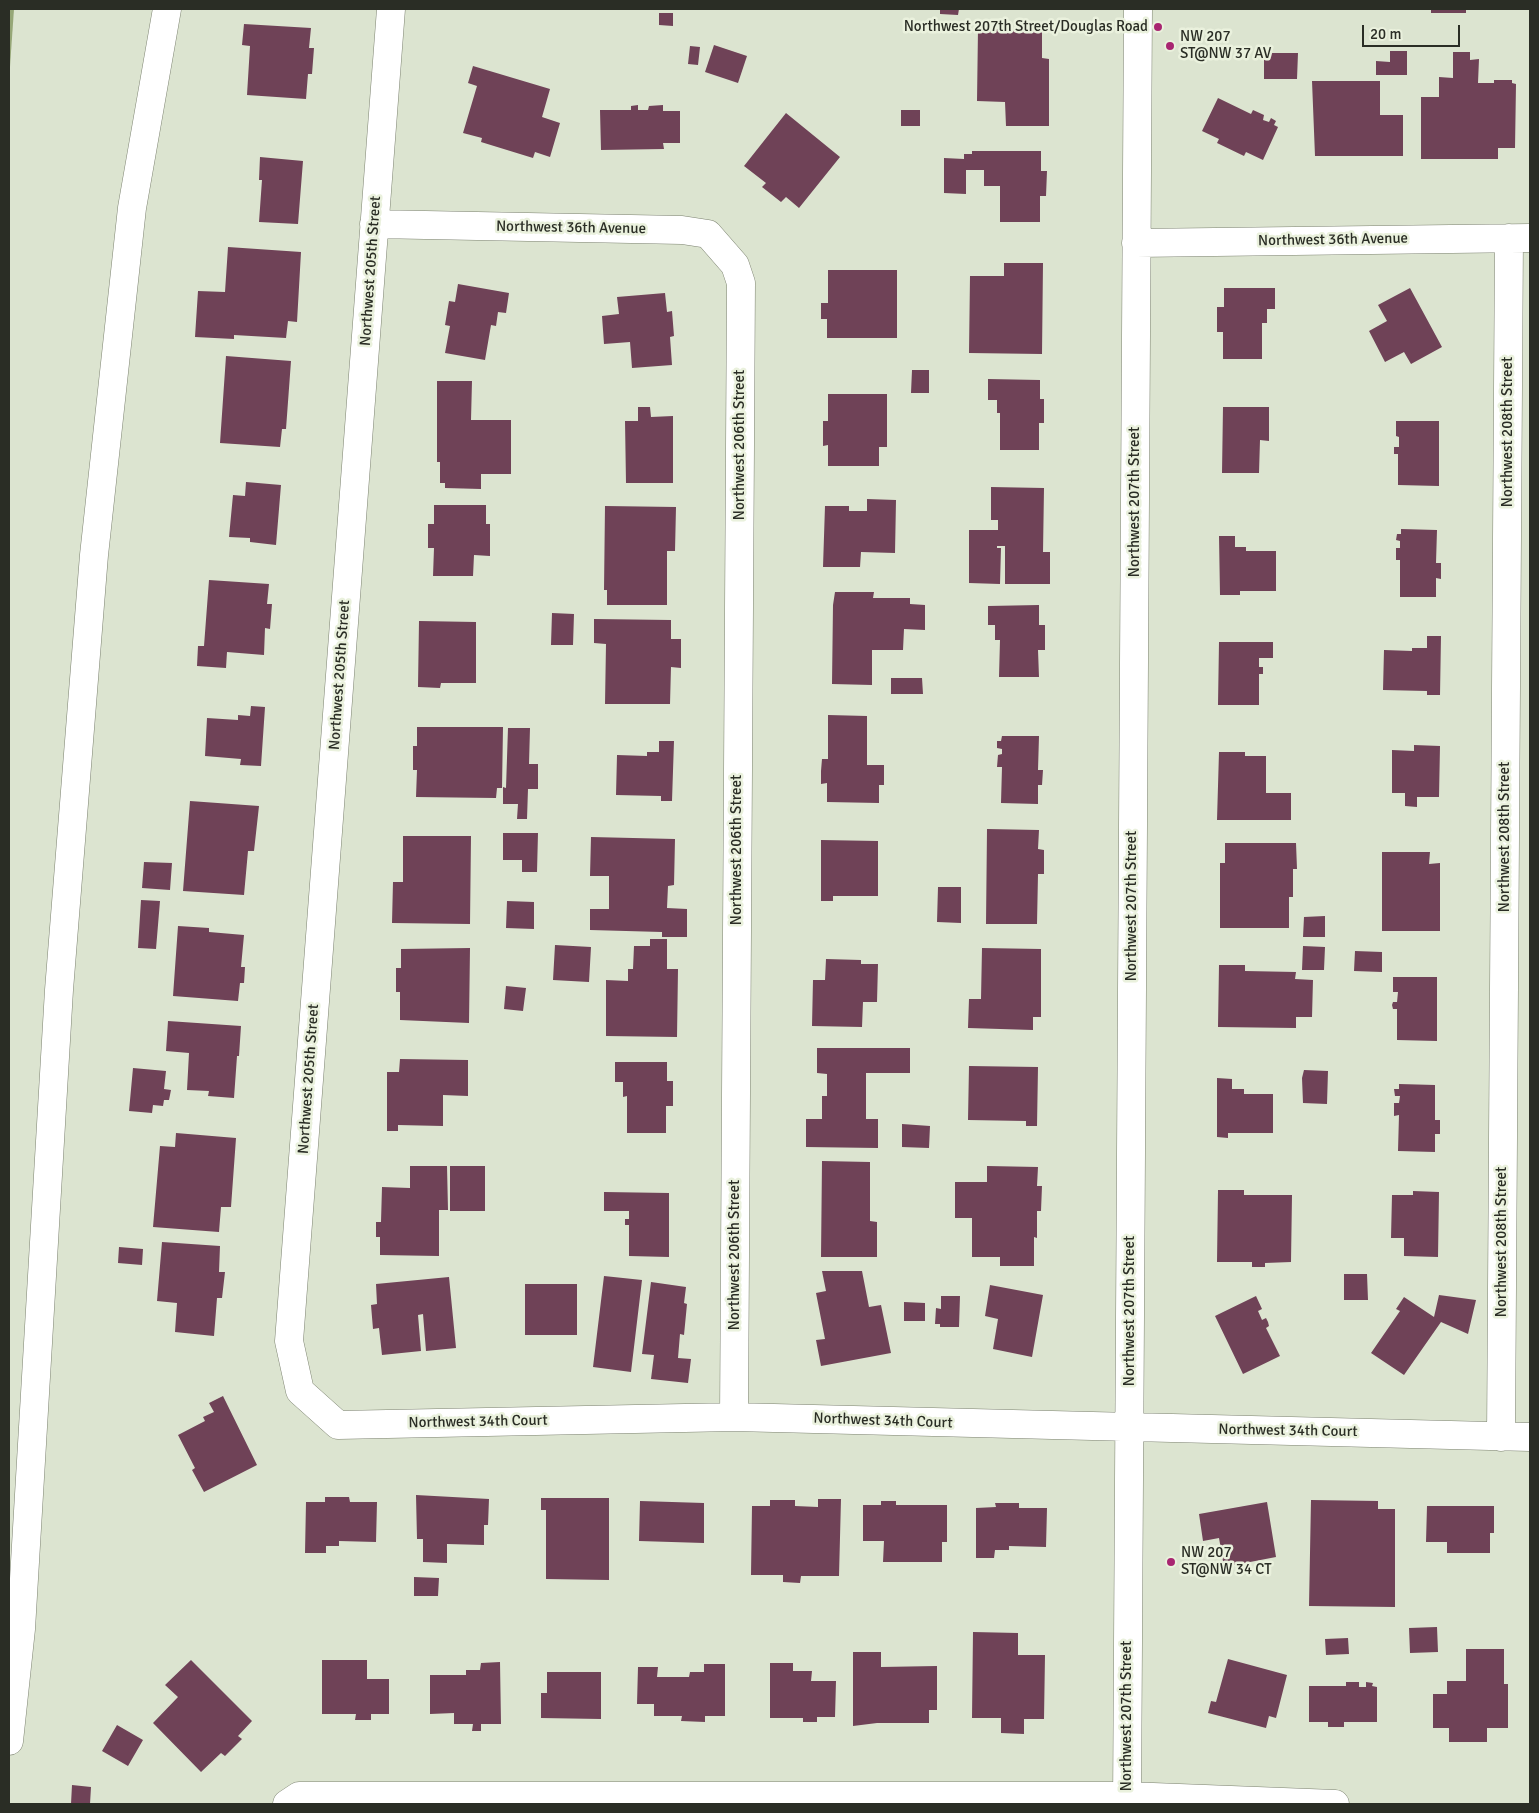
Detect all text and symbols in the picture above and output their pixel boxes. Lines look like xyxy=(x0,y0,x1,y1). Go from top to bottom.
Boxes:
scale bar xyxy=(1364,15,1462,47)
place label: Northwest 207th Street/Douglas Road xyxy=(904,18,1148,36)
marker: Northwest 207th Street/Douglas Road xyxy=(1152,21,1164,33)
text: 20 m xyxy=(1370,25,1401,43)
place label: NW 207 ST@NW 37 AV xyxy=(1180,28,1271,63)
marker: NW 207 ST@NW 37 AV xyxy=(1164,40,1176,52)
street label: Northwest 205th Street xyxy=(357,195,385,347)
street label: Northwest 36th Avenue xyxy=(496,218,646,238)
street label: Northwest 36th Avenue xyxy=(1258,230,1408,250)
street label: Northwest 208th Street xyxy=(1499,357,1517,507)
street label: Northwest 206th Street xyxy=(731,370,749,520)
street label: Northwest 207th Street xyxy=(1126,427,1144,577)
street label: Northwest 205th Street xyxy=(326,599,354,751)
street label: Northwest 208th Street xyxy=(1496,762,1514,912)
street label: Northwest 206th Street xyxy=(728,775,746,925)
street label: Northwest 207th Street xyxy=(1123,831,1141,981)
street label: Northwest 205th Street xyxy=(295,1003,323,1155)
street label: Northwest 208th Street xyxy=(1493,1167,1511,1317)
street label: Northwest 206th Street xyxy=(726,1180,744,1330)
street label: Northwest 207th Street xyxy=(1121,1236,1139,1386)
street label: Northwest 34th Court xyxy=(813,1410,953,1432)
street label: Northwest 34th Court xyxy=(408,1412,548,1432)
street label: Northwest 34th Court xyxy=(1218,1421,1358,1441)
place label: NW 207 ST@NW 34 CT xyxy=(1181,1544,1272,1579)
marker: NW 207 ST@NW 34 CT xyxy=(1165,1556,1177,1568)
street label: Northwest 207th Street xyxy=(1118,1641,1136,1791)

